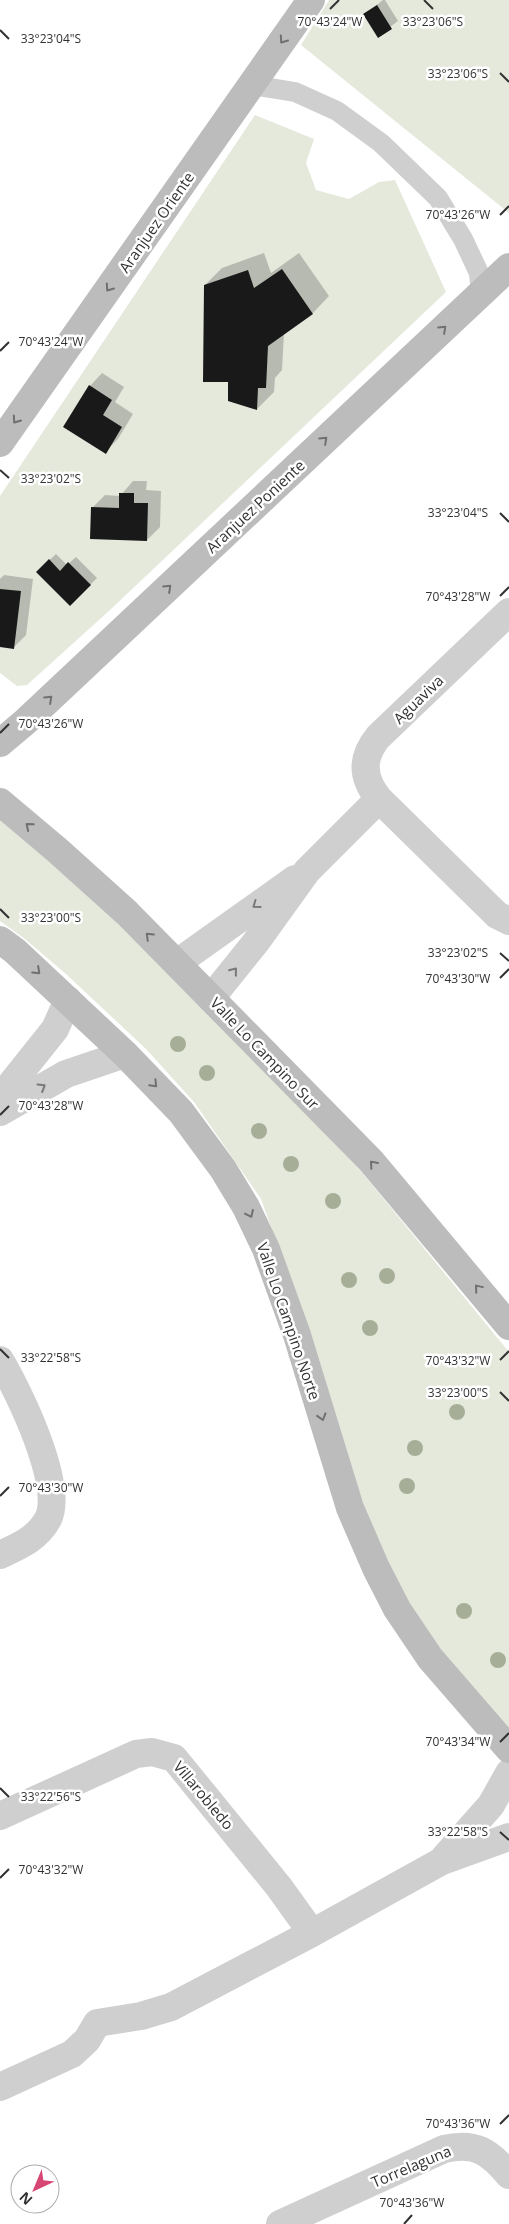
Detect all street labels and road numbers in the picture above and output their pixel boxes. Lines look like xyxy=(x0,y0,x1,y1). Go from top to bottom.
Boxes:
street label: Aranjuez Oriente xyxy=(114,168,198,276)
street label: Aranjuez Poniente xyxy=(201,455,309,557)
street label: Aguaviva xyxy=(389,670,447,728)
street label: Valle Lo Campino Sur xyxy=(206,993,324,1113)
street label: Valle Lo Campino Norte xyxy=(253,1240,325,1402)
street label: Villarobledo xyxy=(170,1757,238,1833)
street label: Torrelaguna xyxy=(368,2140,454,2192)

